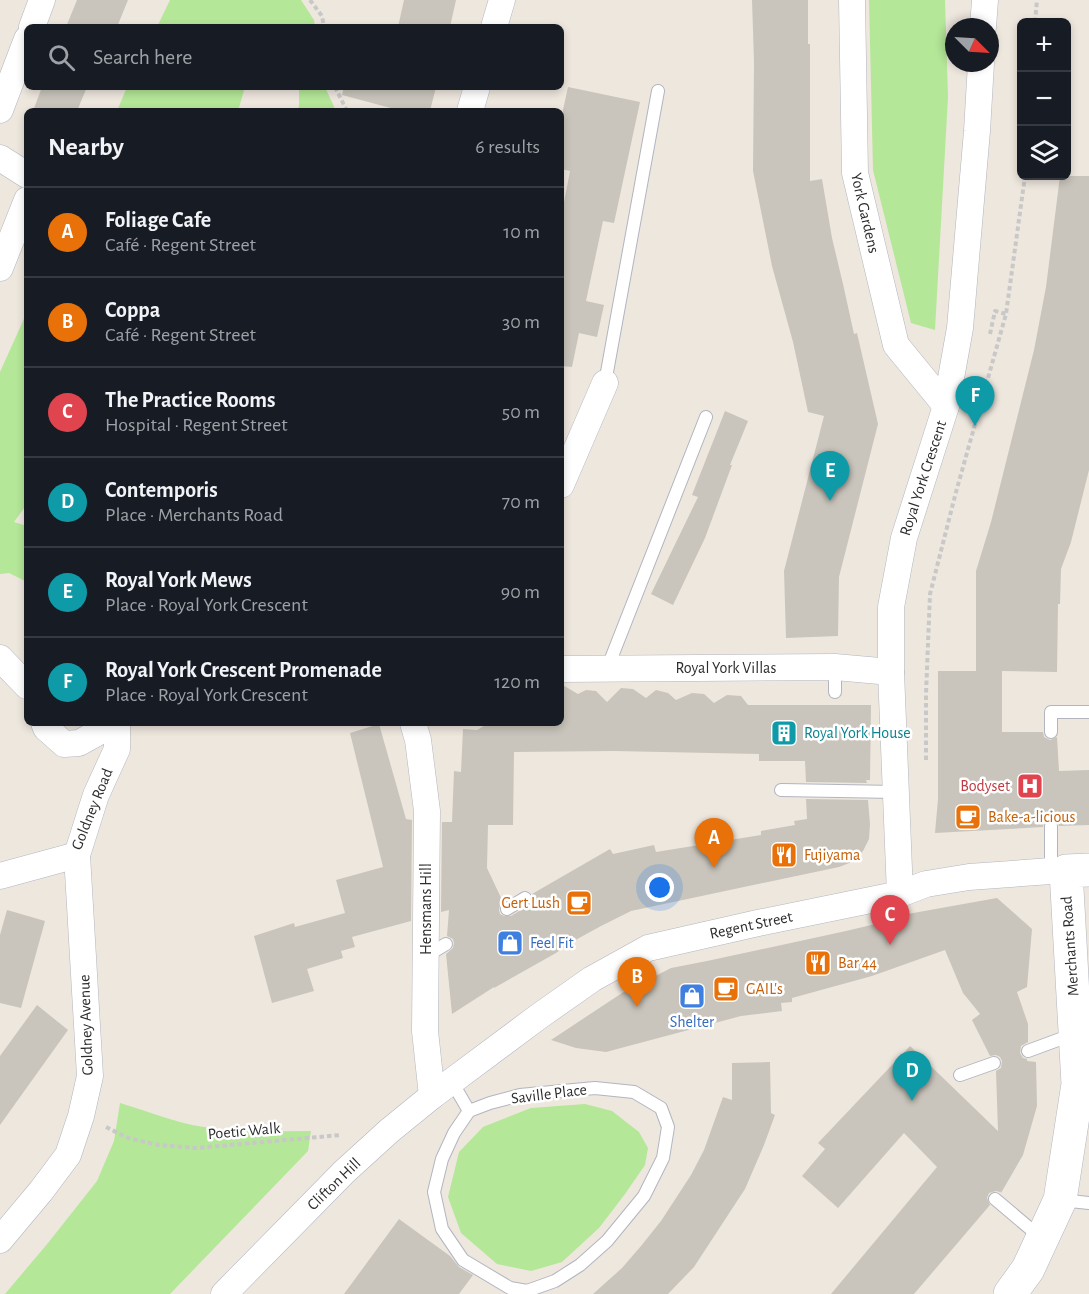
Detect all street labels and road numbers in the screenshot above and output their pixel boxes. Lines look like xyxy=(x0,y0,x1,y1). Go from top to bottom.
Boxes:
street label: York Gardens xyxy=(848,171,882,255)
street label: Royal York Crescent xyxy=(897,418,950,538)
street label: Royal York Villas xyxy=(676,660,776,677)
street label: Goldney Road xyxy=(68,766,117,852)
street label: Hensmans Hill xyxy=(418,863,434,955)
street label: Merchants Road xyxy=(1059,895,1081,997)
street label: Regent Street xyxy=(708,908,794,942)
street label: Goldney Avenue xyxy=(76,974,97,1076)
street label: Saville Place xyxy=(510,1081,588,1107)
street label: Poetic Walk xyxy=(207,1120,282,1142)
street label: Clifton Hill xyxy=(304,1155,364,1213)

